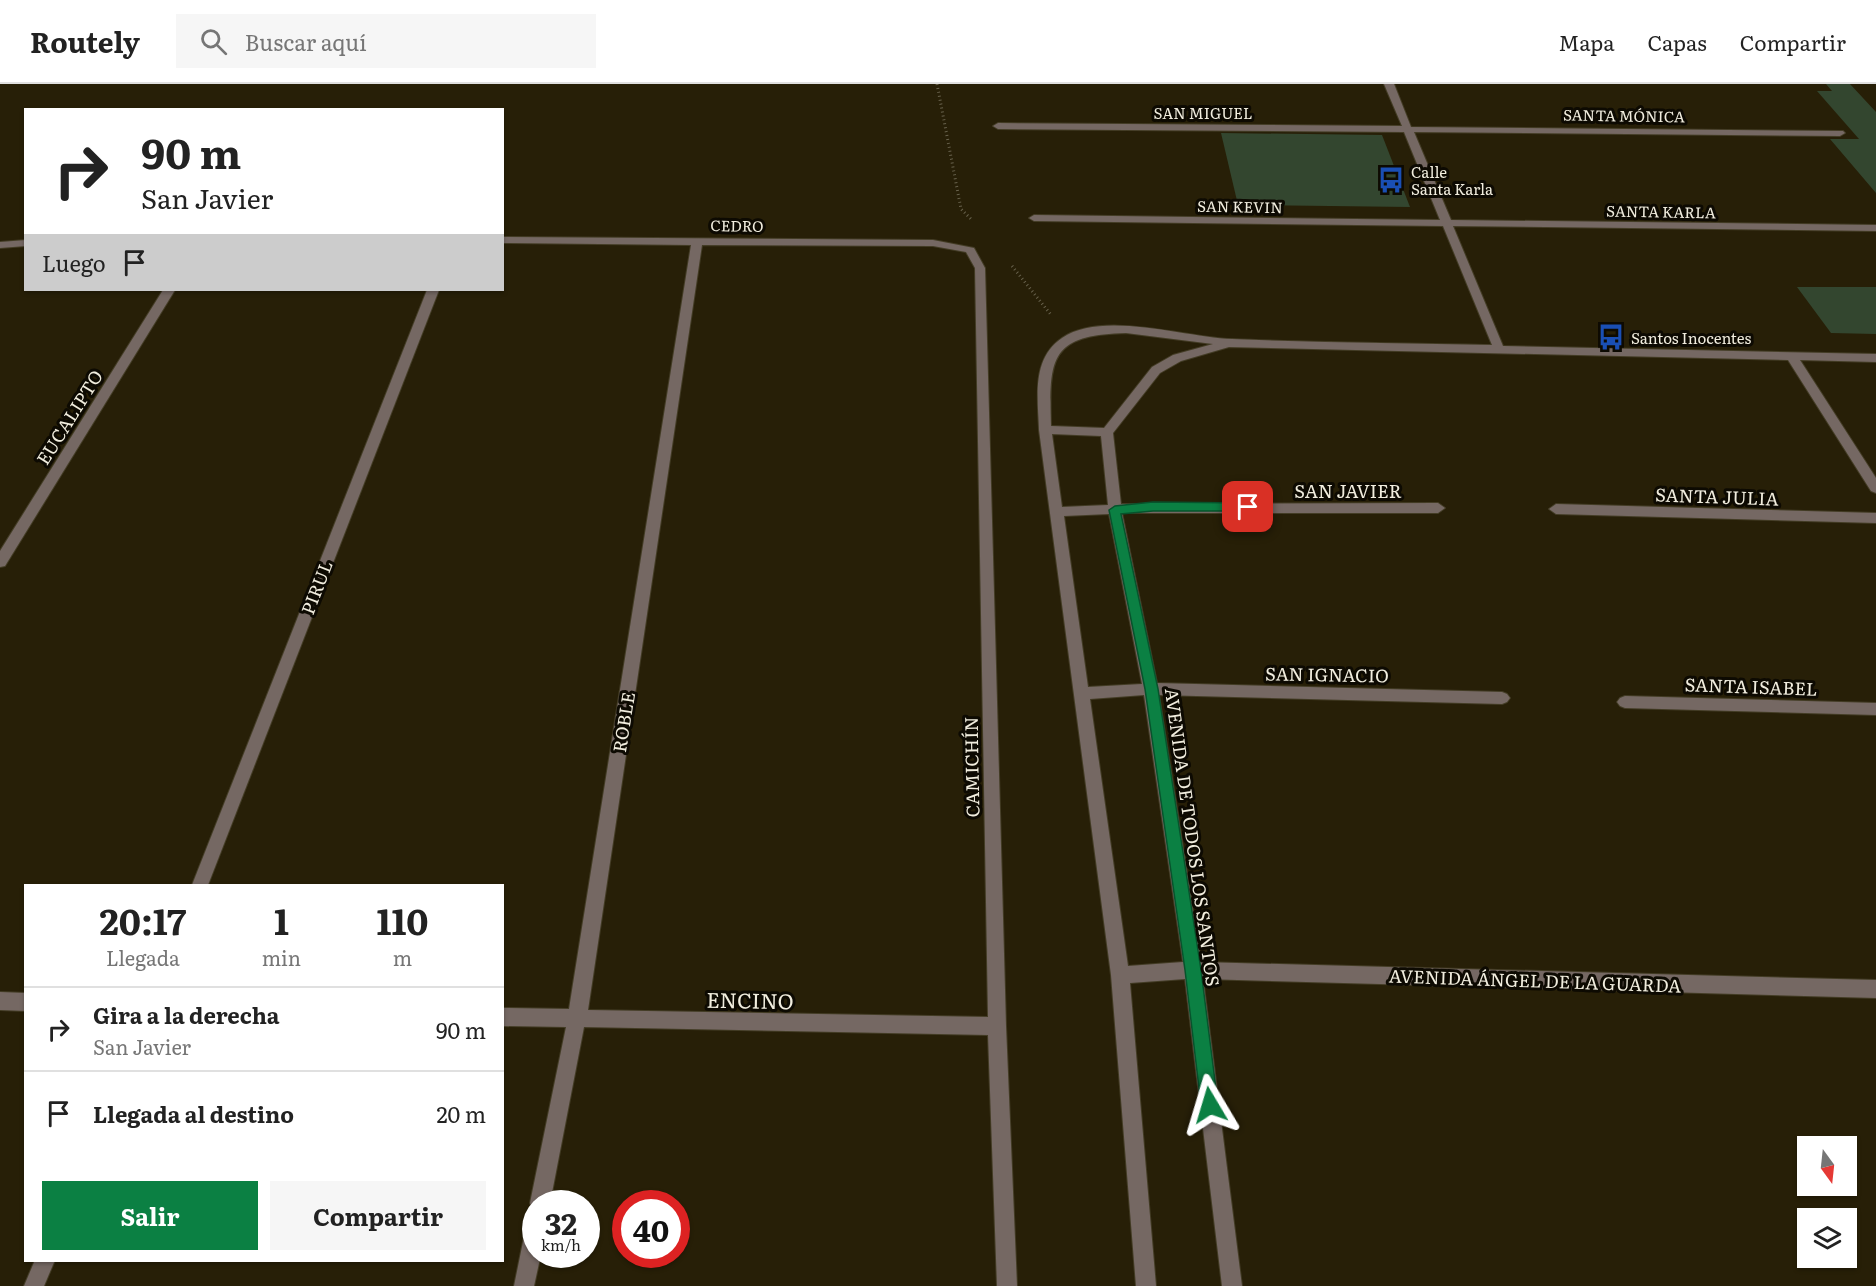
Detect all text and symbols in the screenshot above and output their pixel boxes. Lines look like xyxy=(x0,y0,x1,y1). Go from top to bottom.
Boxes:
search box xyxy=(176,14,596,68)
text: Routely xyxy=(30,20,140,62)
icon: search xyxy=(197,25,230,58)
text: Buscar aquí xyxy=(245,25,367,58)
text: Mapa xyxy=(1558,26,1615,57)
text: Capas xyxy=(1648,26,1707,57)
text: Compartir xyxy=(1740,26,1846,57)
street label: SAN MIGUEL xyxy=(1154,101,1252,124)
street label: SANTA MÓNICA xyxy=(1563,102,1685,128)
text: 90 m xyxy=(141,120,241,182)
icon: right xyxy=(42,132,120,210)
place label: Calle Santa Karla xyxy=(1411,160,1494,200)
bus stop icon: Calle Santa Karla xyxy=(1376,165,1406,195)
text: San Javier xyxy=(141,177,273,217)
street label: SAN KEVIN xyxy=(1197,194,1283,218)
street label: SANTA KARLA xyxy=(1606,199,1716,223)
street label: CEDRO xyxy=(710,213,764,237)
text: Luego xyxy=(42,246,106,279)
icon: arrive xyxy=(118,246,151,279)
bus stop icon: Santos Inocentes xyxy=(1596,322,1626,352)
place label: Santos Inocentes xyxy=(1631,326,1751,349)
street label: EUCALIPTO xyxy=(29,364,109,470)
street label: SAN JAVIER xyxy=(1294,477,1402,504)
street label: SANTA JULIA xyxy=(1655,480,1779,512)
pin xyxy=(1222,481,1273,532)
icon: arrive xyxy=(1231,490,1264,523)
street label: PIRUL xyxy=(293,556,339,618)
street label: SAN IGNACIO xyxy=(1265,659,1389,689)
street label: SANTA ISABEL xyxy=(1684,670,1818,702)
street label: AVENIDA DE TODOS LOS SANTOS xyxy=(1159,686,1227,988)
street label: ROBLE xyxy=(605,690,641,754)
street label: CAMICHÍN xyxy=(957,716,985,818)
text: 20:17 xyxy=(99,893,186,946)
text: 1 xyxy=(274,893,289,946)
text: 110 xyxy=(377,893,428,946)
text: Llegada xyxy=(106,942,180,972)
text: min xyxy=(262,942,301,972)
text: m xyxy=(393,942,412,972)
street label: AVENIDA ÁNGEL DE LA GUARDA xyxy=(1388,961,1682,999)
street label: ENCINO xyxy=(706,983,794,1015)
text: Gira a la derecha xyxy=(93,998,280,1031)
icon: right xyxy=(42,1013,75,1046)
text: 90 m xyxy=(436,1013,486,1046)
text: San Javier xyxy=(93,1031,191,1061)
position arrow xyxy=(1178,1073,1242,1137)
icon: arrive xyxy=(42,1097,75,1130)
text: Llegada al destino xyxy=(93,1097,294,1130)
text: 20 m xyxy=(436,1097,486,1130)
north arrow xyxy=(1797,1136,1857,1196)
map controls xyxy=(1797,1136,1857,1268)
button: Salir xyxy=(42,1181,258,1250)
button: Compartir xyxy=(270,1181,486,1250)
speed limit sign: 40 xyxy=(612,1190,690,1268)
text: 32 xyxy=(545,1200,577,1244)
button: layers xyxy=(1797,1208,1857,1268)
text: km/h xyxy=(541,1233,581,1256)

